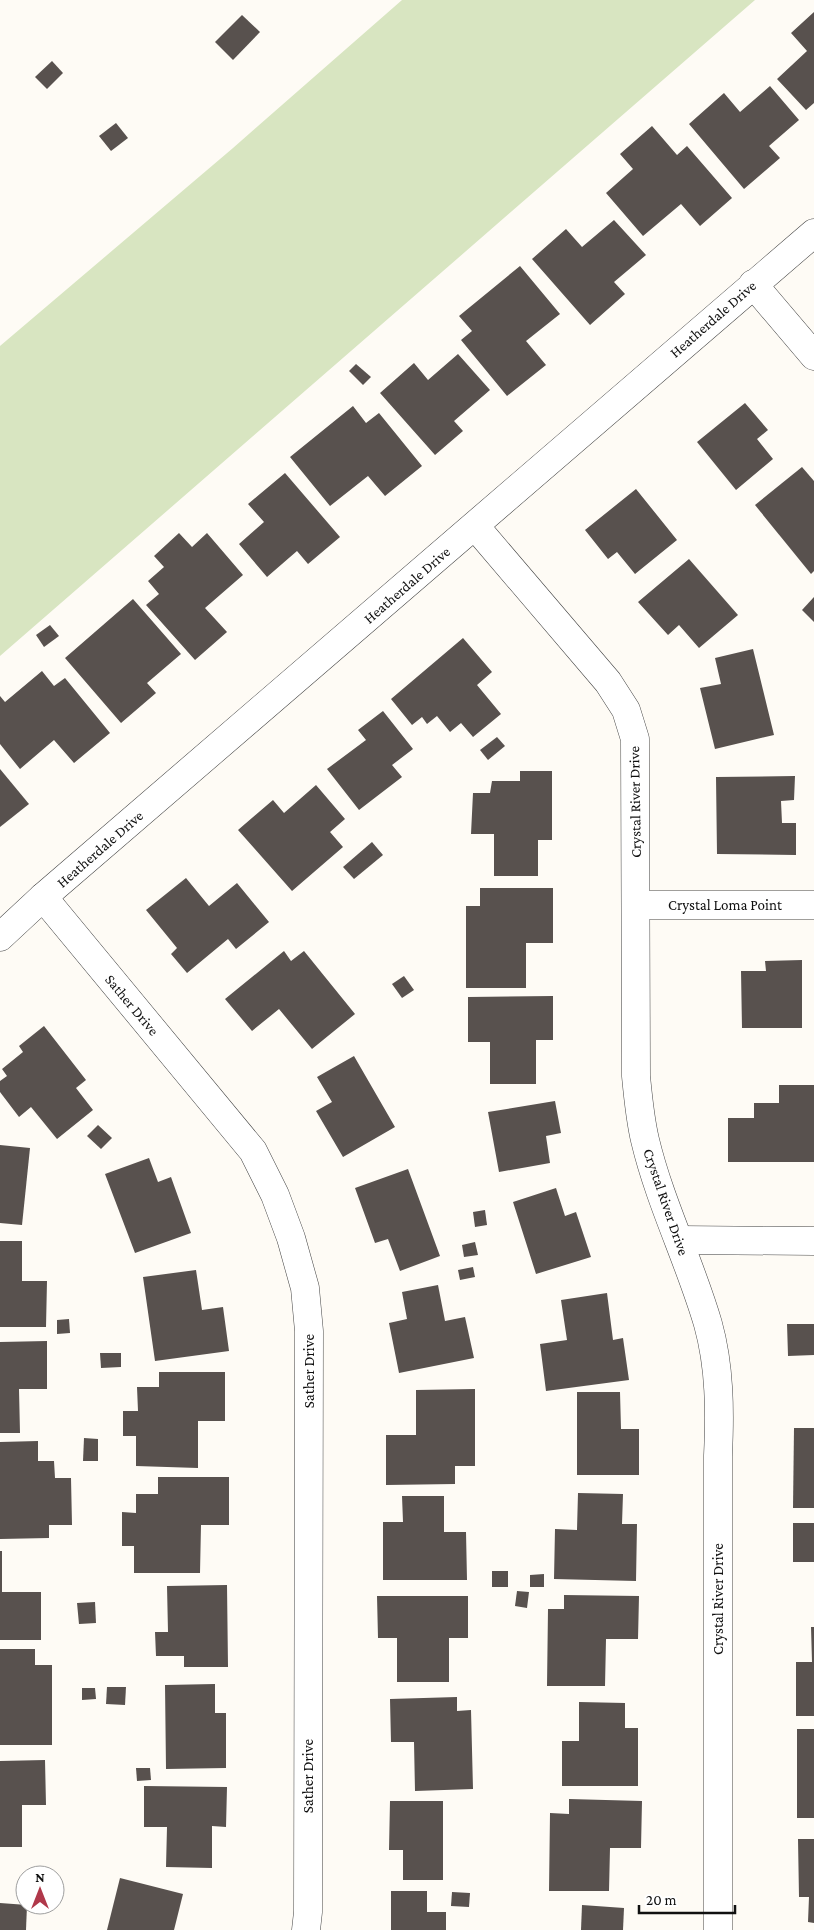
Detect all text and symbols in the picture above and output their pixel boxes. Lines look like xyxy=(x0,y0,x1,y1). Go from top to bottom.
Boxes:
street label: Heatherdale Drive xyxy=(667,277,760,361)
street label: Heatherdale Drive xyxy=(361,543,454,627)
street label: Crystal River Drive xyxy=(626,746,645,858)
street label: Heatherdale Drive xyxy=(54,807,147,891)
street label: Crystal Loma Point xyxy=(668,897,783,914)
street label: Sather Drive xyxy=(102,971,162,1039)
street label: Crystal River Drive xyxy=(639,1147,692,1258)
street label: Sather Drive xyxy=(301,1333,317,1408)
street label: Crystal River Drive xyxy=(710,1543,727,1655)
street label: Sather Drive xyxy=(300,1738,316,1813)
north arrow xyxy=(15,1865,65,1915)
text: N xyxy=(35,1869,45,1885)
scale bar xyxy=(639,1882,735,1914)
text: 20 m xyxy=(646,1892,677,1908)

